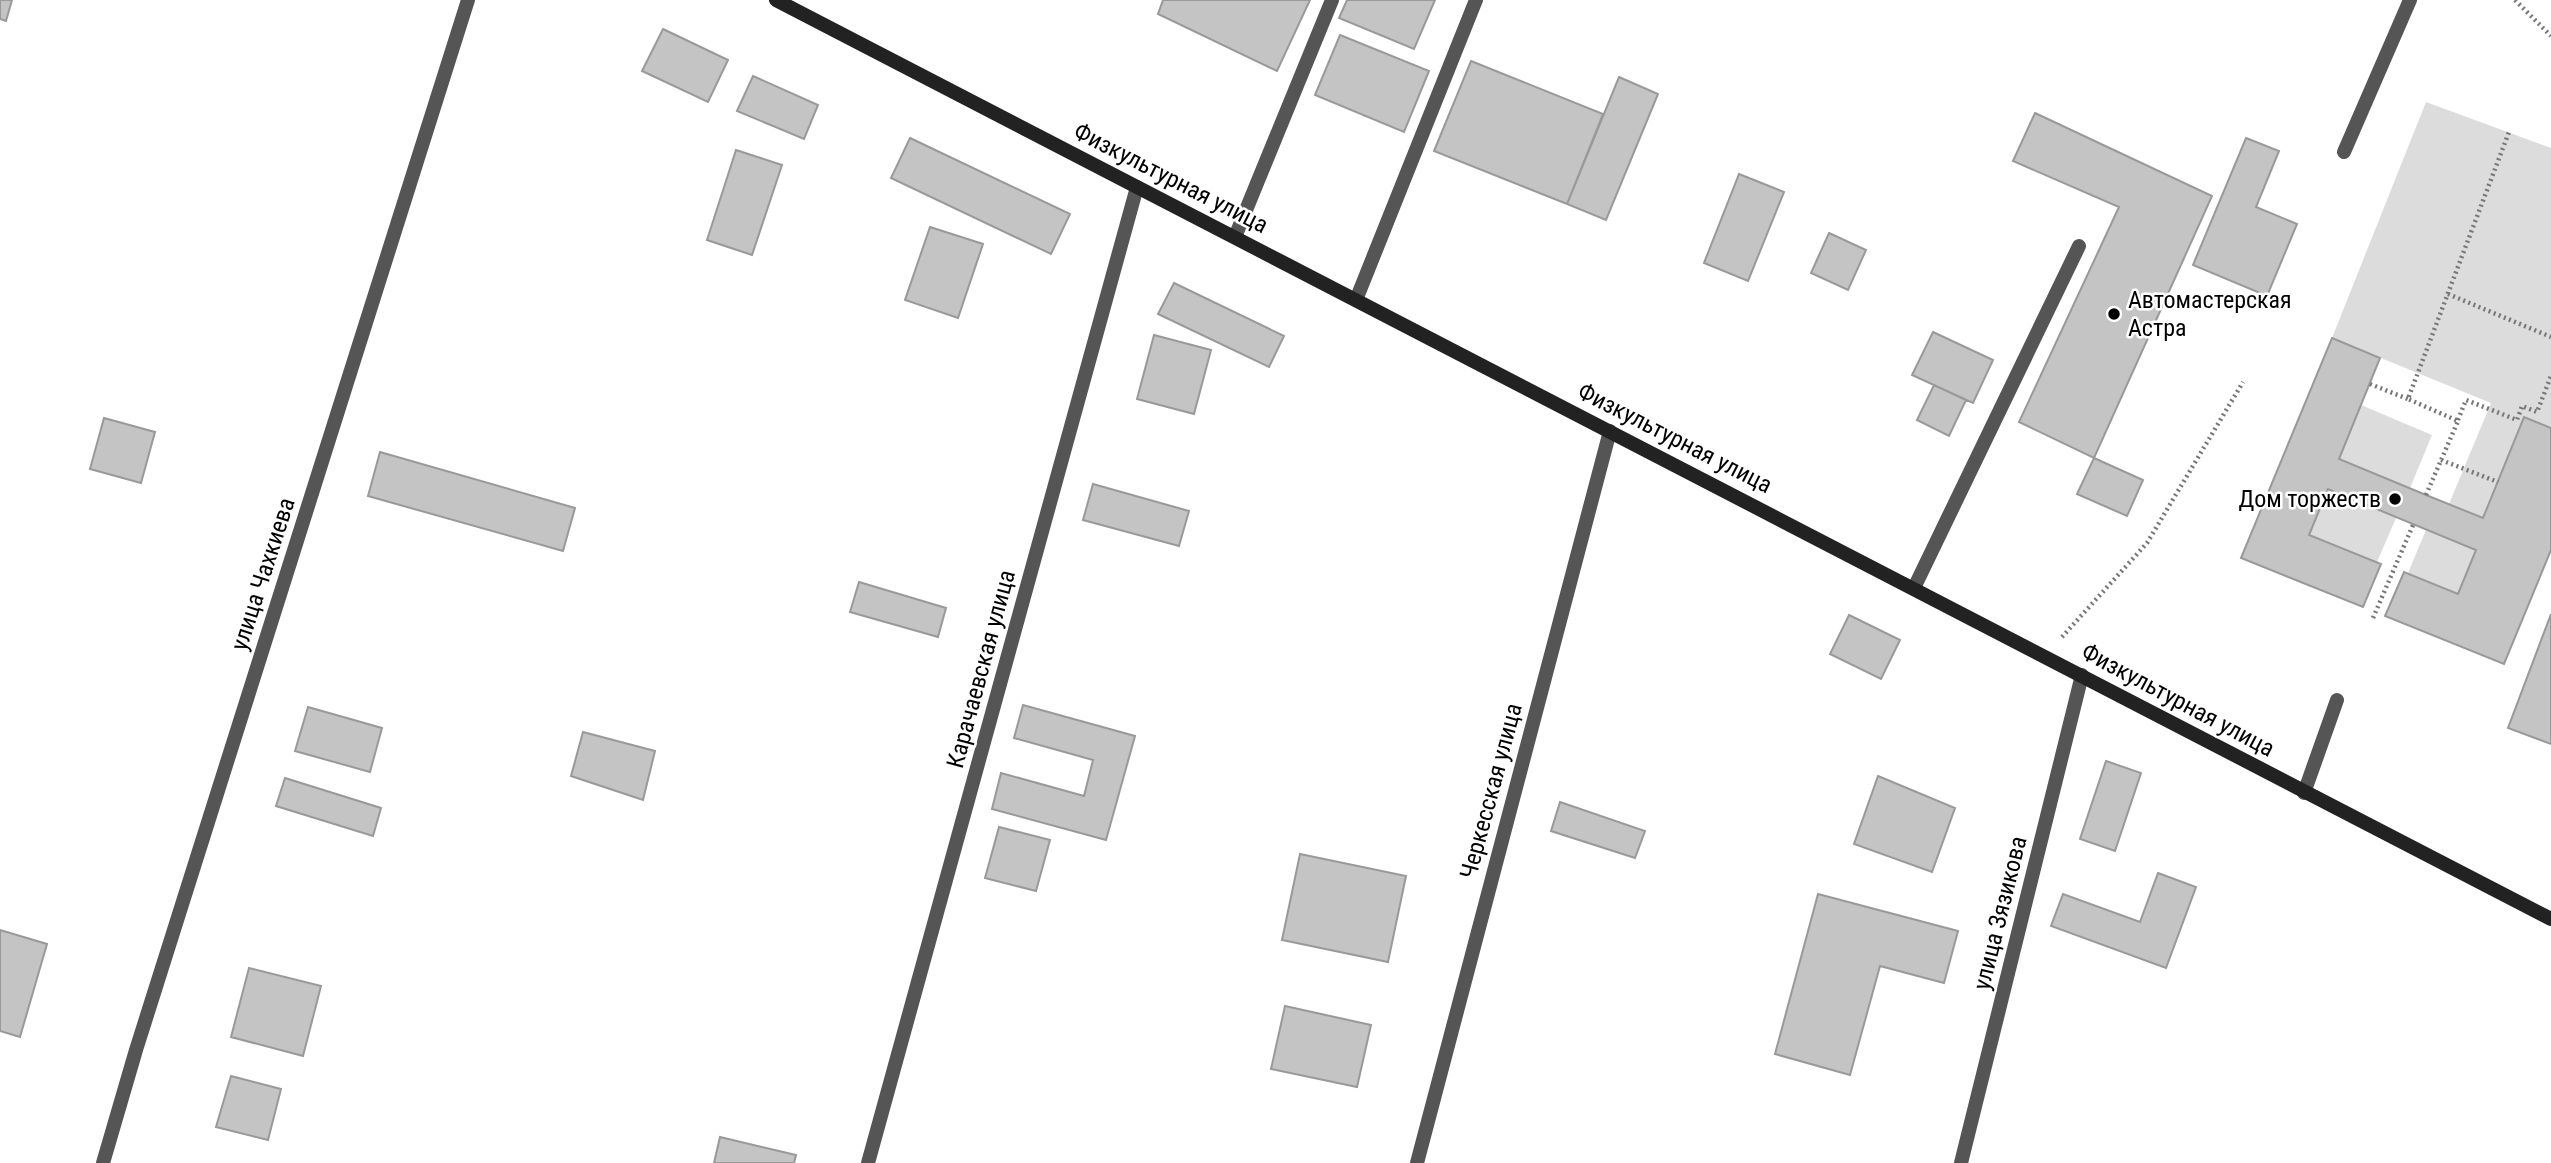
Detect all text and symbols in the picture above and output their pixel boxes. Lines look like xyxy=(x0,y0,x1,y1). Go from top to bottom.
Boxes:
street label: Физкультурная улица xyxy=(1069,117,1273,239)
place label: Автомастерская Астра xyxy=(2128,286,2292,342)
marker: Автомастерская Астра xyxy=(2106,306,2122,322)
street label: Физкультурная улица xyxy=(1573,377,1777,499)
place label: Дом торжеств xyxy=(2238,485,2381,513)
marker: Дом торжеств xyxy=(2387,491,2403,507)
street label: улица Чахкиева xyxy=(225,494,301,654)
street label: Карачаевская улица xyxy=(941,567,1021,771)
street label: Физкультурная улица xyxy=(2077,637,2279,763)
street label: Черкесская улица xyxy=(1454,700,1528,882)
street label: улица Зязикова xyxy=(1967,833,2033,993)

